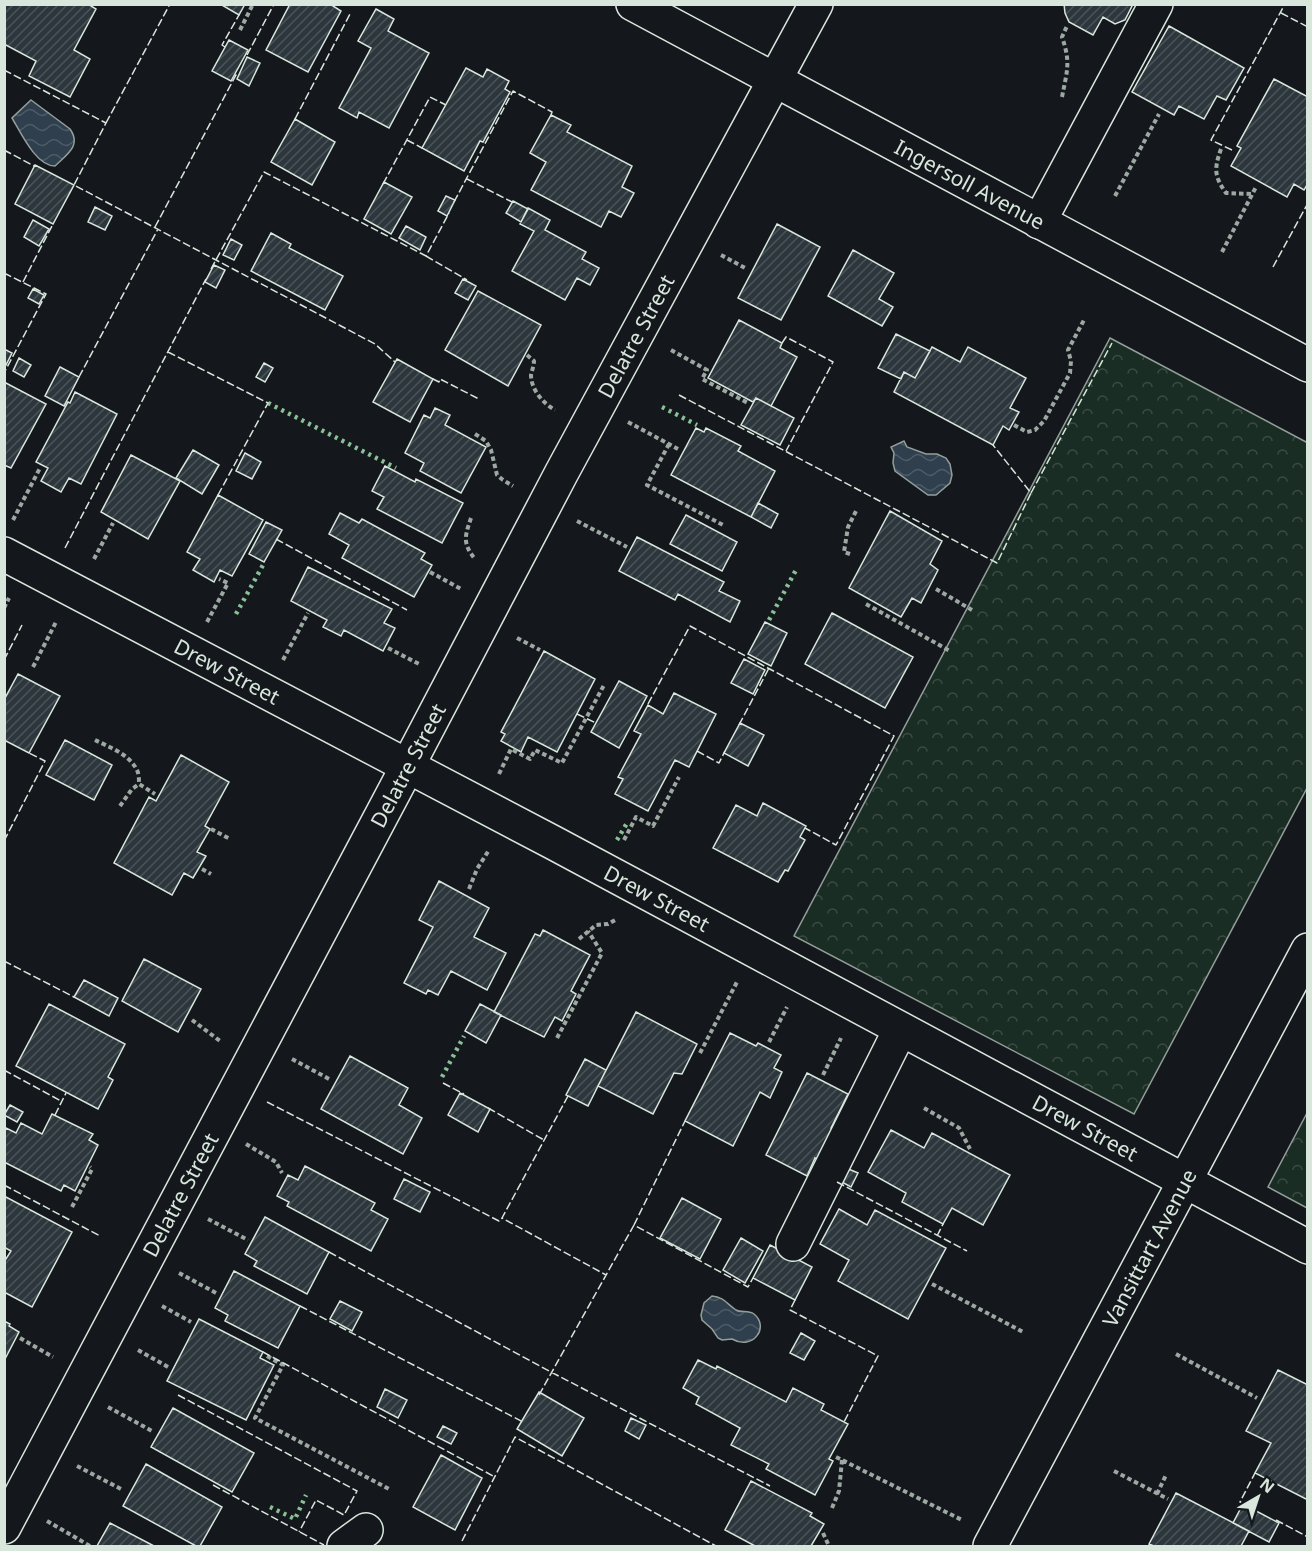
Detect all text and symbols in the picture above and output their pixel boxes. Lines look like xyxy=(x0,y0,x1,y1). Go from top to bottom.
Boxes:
street label: Ingersoll Avenue xyxy=(890,133,1050,236)
street label: Delatre Street xyxy=(591,269,681,403)
street label: Drew Street xyxy=(169,632,285,711)
street label: Delatre Street xyxy=(364,698,452,832)
street label: Drew Street xyxy=(599,858,715,938)
street label: Drew Street xyxy=(1028,1088,1143,1168)
street label: Delatre Street xyxy=(136,1128,225,1262)
street label: Vansittart Avenue xyxy=(1096,1164,1203,1332)
north arrow xyxy=(1228,1467,1288,1527)
text: N xyxy=(1255,1473,1279,1498)

